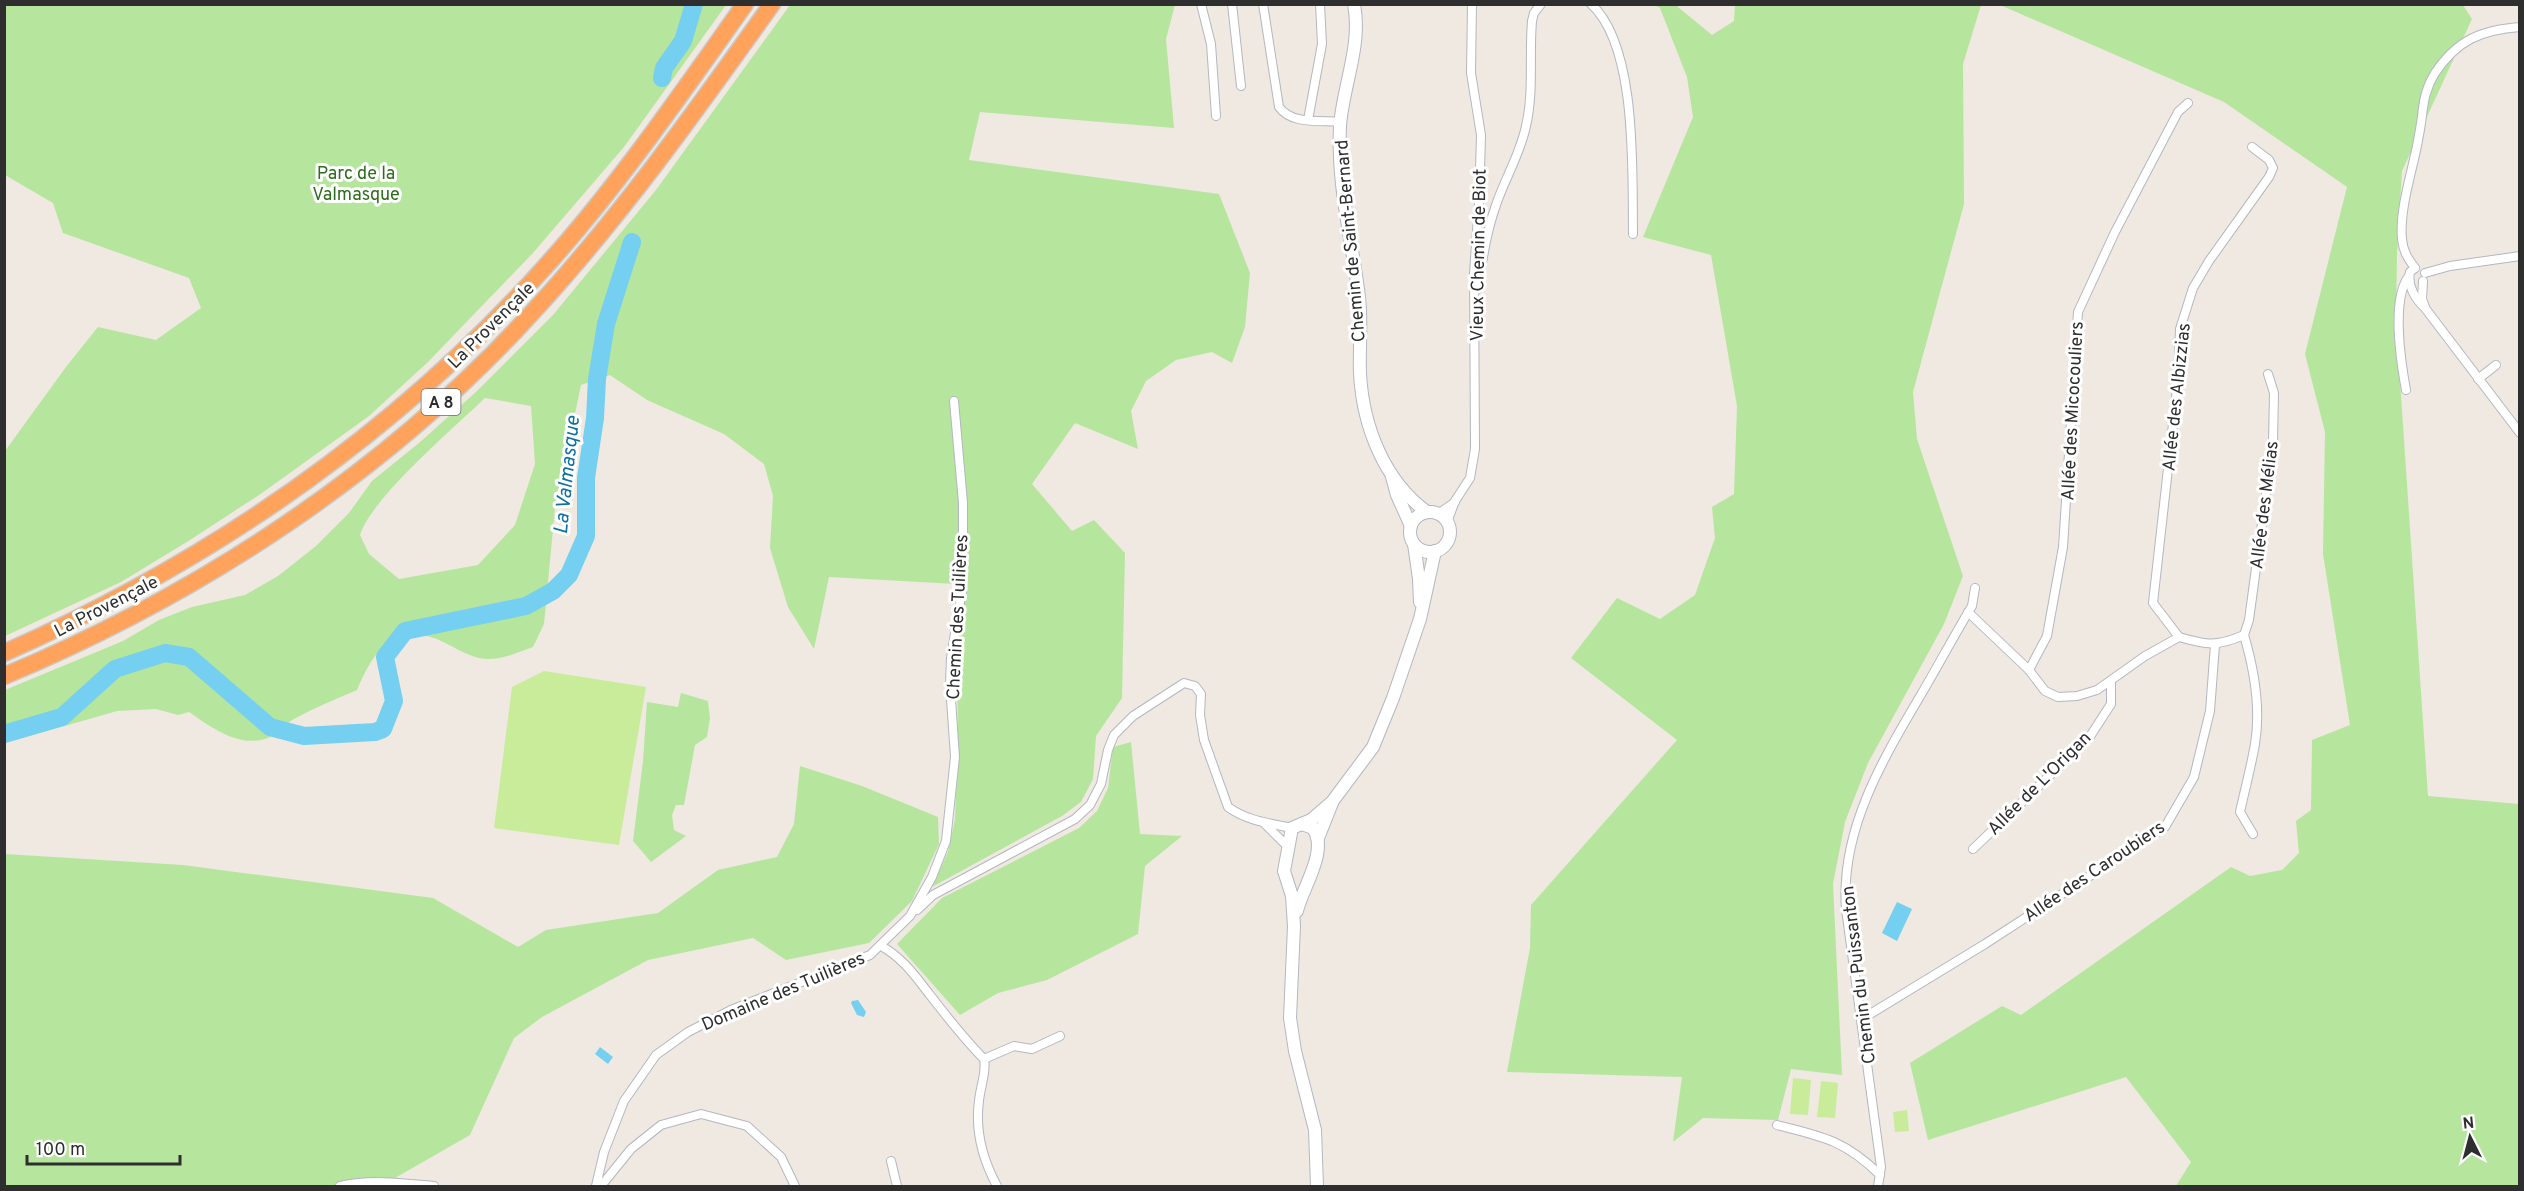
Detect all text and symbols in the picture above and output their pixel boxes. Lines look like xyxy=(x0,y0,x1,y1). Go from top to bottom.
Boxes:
street label: Chemin de Saint-Bernard xyxy=(1331,139,1372,343)
park label: Parc de la Valmasque xyxy=(312,163,400,207)
street label: Vieux Chemin de Biot xyxy=(1466,168,1493,342)
street label: La Provençale xyxy=(444,278,540,374)
street label: Allée des Micocouliers xyxy=(2057,321,2090,501)
street label: Allée des Albizzias xyxy=(2158,322,2197,473)
road number: A 8 xyxy=(422,389,460,415)
water label: La Valmasque xyxy=(549,414,587,536)
street label: Allée des Mélias xyxy=(2246,440,2285,571)
street label: Chemin des Tuilières xyxy=(943,534,974,700)
street label: La Provençale xyxy=(51,571,163,643)
street label: Allée de L'Origan xyxy=(1983,727,2097,841)
street label: Allée des Caroubiers xyxy=(2020,816,2170,928)
street label: Chemin du Puissanton xyxy=(1837,884,1882,1065)
street label: Domaine des Tuilières xyxy=(698,948,869,1037)
north arrow xyxy=(2440,1107,2500,1167)
text: N xyxy=(2462,1114,2475,1135)
scale bar xyxy=(27,1128,180,1166)
text: 100 m xyxy=(36,1139,85,1162)

